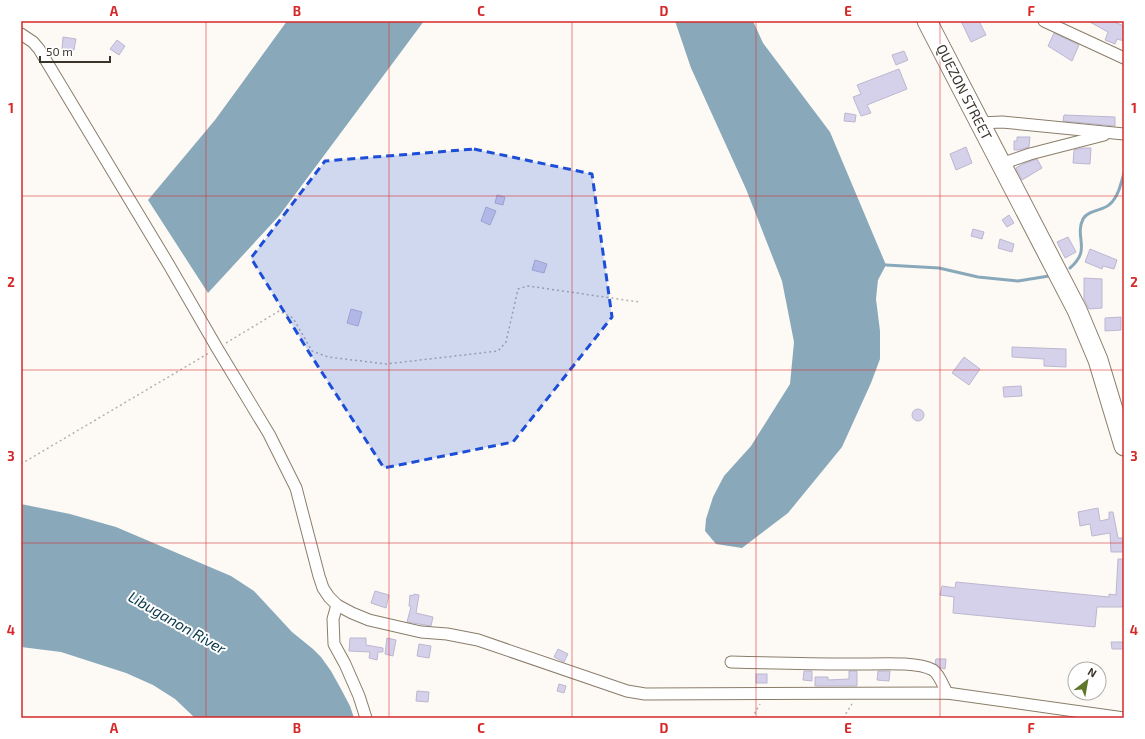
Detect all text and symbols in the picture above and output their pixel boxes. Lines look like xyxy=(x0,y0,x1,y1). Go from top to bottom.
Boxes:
text: A xyxy=(110,3,119,19)
text: B xyxy=(293,3,301,19)
text: C xyxy=(477,3,485,19)
text: D xyxy=(660,3,669,19)
text: E xyxy=(844,3,852,19)
text: F xyxy=(1027,3,1035,19)
scale bar xyxy=(40,38,110,64)
street label: QUEZON STREET xyxy=(933,41,996,142)
text: 50 m xyxy=(46,44,73,58)
text: 1 xyxy=(8,100,14,116)
text: 1 xyxy=(1131,100,1137,116)
text: 2 xyxy=(7,274,15,290)
text: 2 xyxy=(1130,274,1138,290)
text: 3 xyxy=(7,448,15,464)
text: 3 xyxy=(1130,448,1138,464)
water label: Libuganon River xyxy=(125,587,230,658)
text: 4 xyxy=(7,622,15,638)
text: 4 xyxy=(1130,622,1138,638)
north arrow xyxy=(1067,661,1107,701)
text: N xyxy=(1086,664,1099,680)
text: A xyxy=(110,720,119,736)
text: B xyxy=(293,720,301,736)
text: C xyxy=(477,720,485,736)
text: D xyxy=(660,720,669,736)
text: E xyxy=(844,720,852,736)
text: F xyxy=(1027,720,1035,736)

